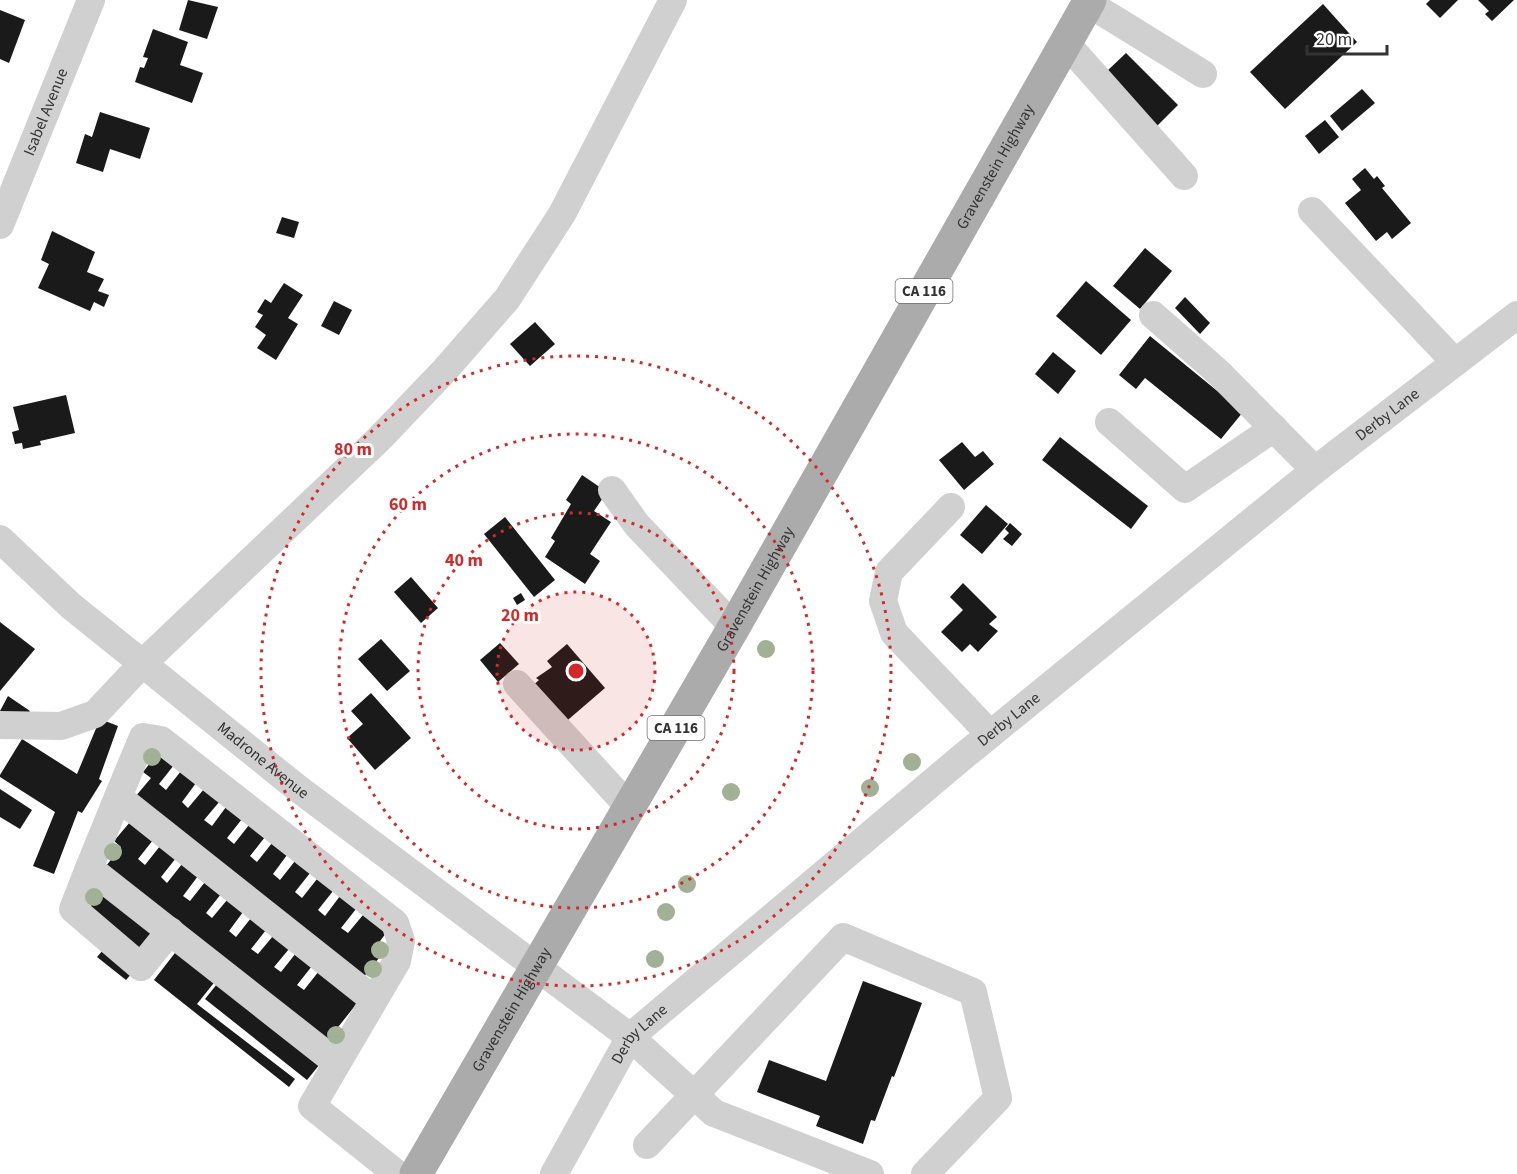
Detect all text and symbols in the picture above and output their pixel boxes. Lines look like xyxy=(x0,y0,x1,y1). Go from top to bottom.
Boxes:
scale bar xyxy=(1307,18,1386,56)
text: 20 m xyxy=(1316,27,1352,52)
street label: Isabel Avenue xyxy=(18,65,73,159)
street label: Gravenstein Highway xyxy=(951,100,1040,233)
road number: CA 116 xyxy=(896,279,952,303)
street label: Derby Lane xyxy=(1351,383,1424,446)
text: 80 m xyxy=(334,437,372,462)
text: 60 m xyxy=(389,492,427,517)
street label: Gravenstein Highway xyxy=(711,522,800,656)
text: 40 m xyxy=(445,548,483,573)
text: 20 m xyxy=(501,603,539,628)
centre of rings xyxy=(566,661,586,681)
street label: Derby Lane xyxy=(973,687,1045,752)
road number: CA 116 xyxy=(648,716,704,740)
street label: Madrone Avenue xyxy=(212,717,314,804)
street label: Gravenstein Highway xyxy=(467,943,557,1076)
street label: Derby Lane xyxy=(606,999,672,1068)

